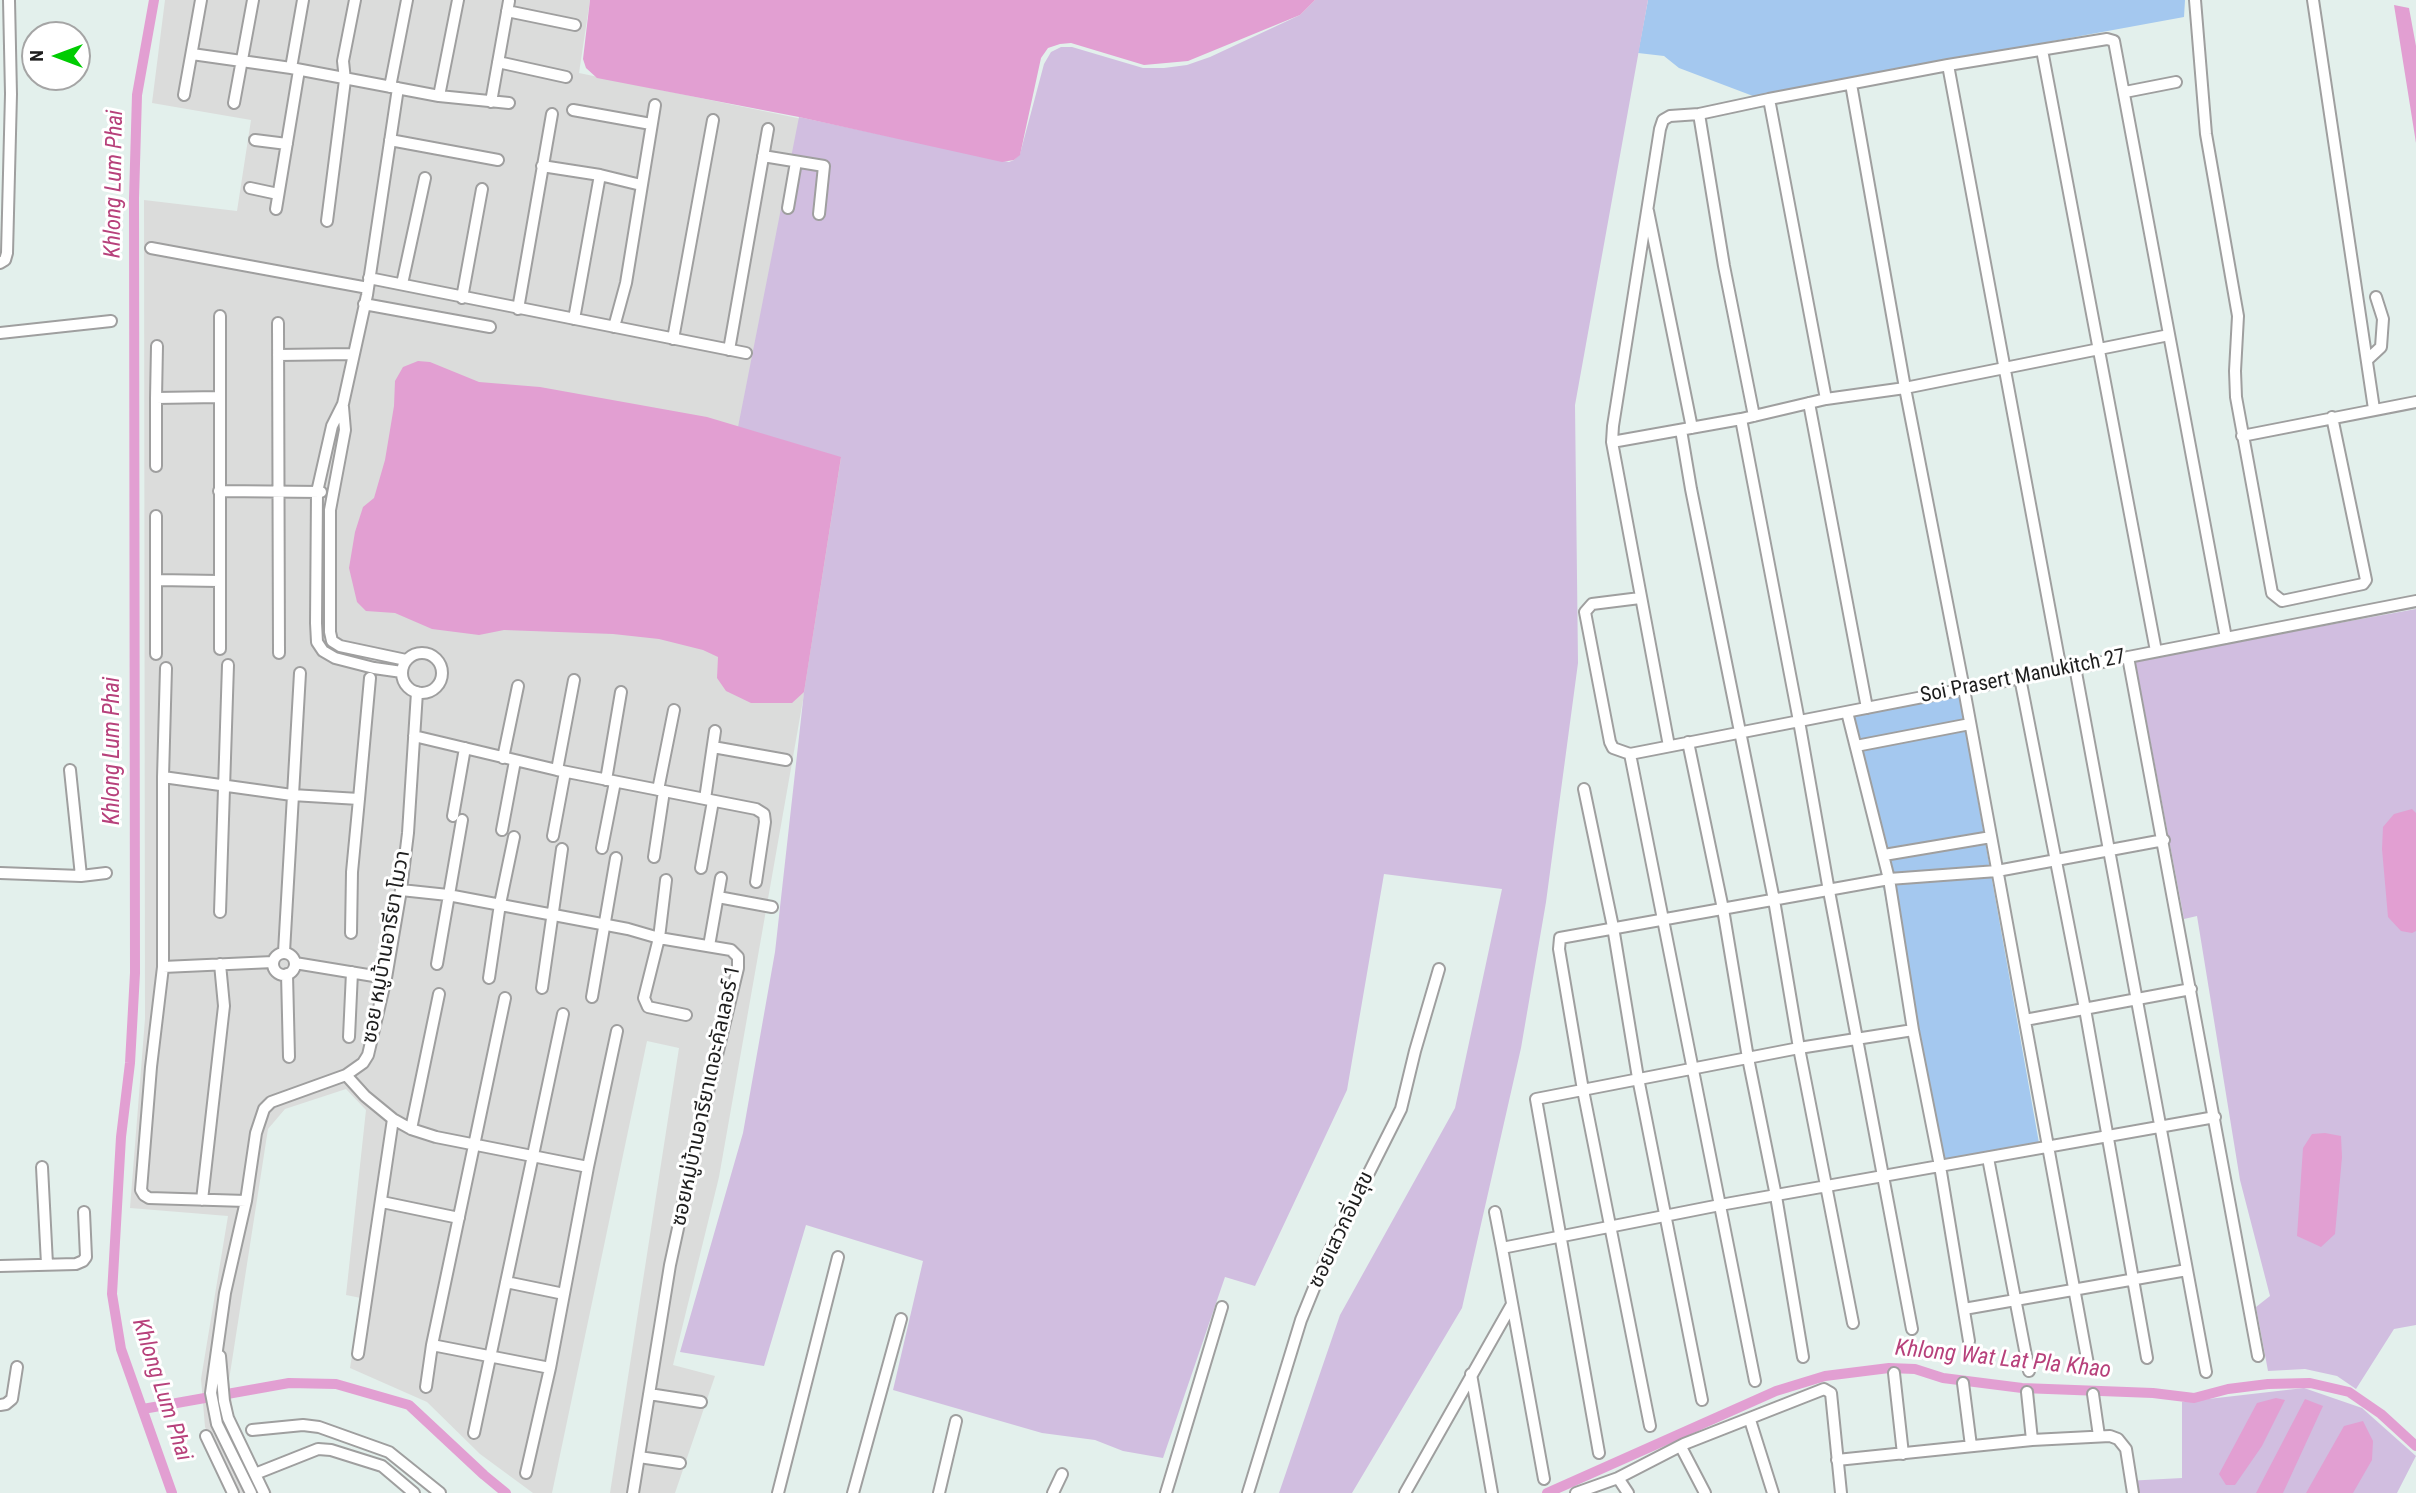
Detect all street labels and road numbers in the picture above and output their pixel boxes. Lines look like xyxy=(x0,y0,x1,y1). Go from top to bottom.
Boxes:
street label: Soi Prasert Manukitch 27 xyxy=(1918,645,2128,709)
street label: ซอย หมูบ้านอารียา โมวา xyxy=(358,849,416,1045)
street label: ซอยหมู่บ้านอารียาเดอะคัลเลอร์ 1 xyxy=(667,963,747,1229)
street label: ซอยเสวกอิ่มสุข xyxy=(1304,1168,1380,1292)

